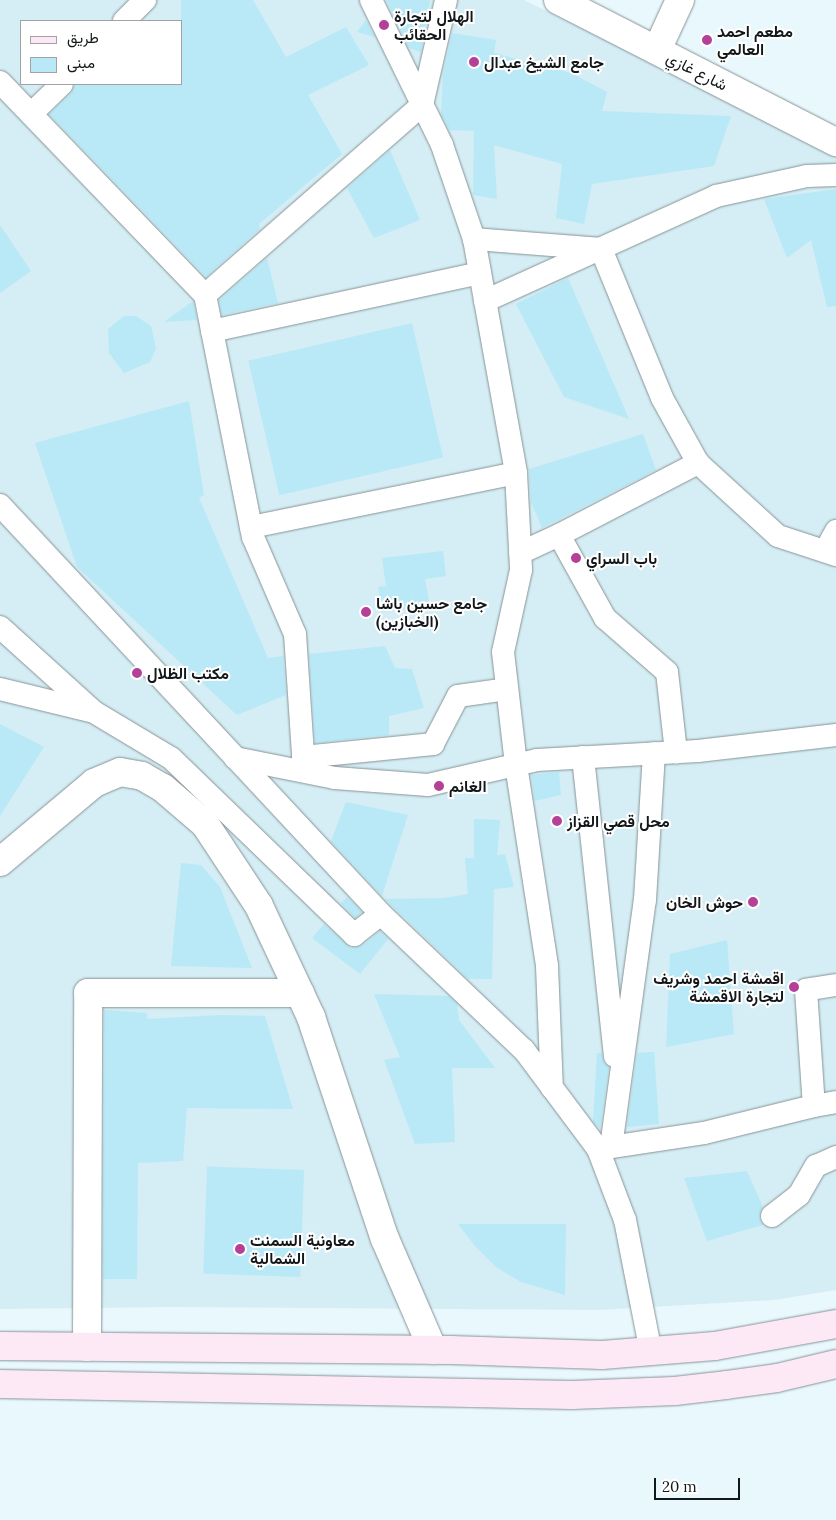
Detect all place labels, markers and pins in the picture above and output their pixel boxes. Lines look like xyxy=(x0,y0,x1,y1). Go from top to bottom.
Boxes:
place label: الهلال لتجارة الحقائب xyxy=(394,6,474,44)
marker: الهلال لتجارة الحقائب xyxy=(378,19,390,31)
place label: مطعم احمد العالمي xyxy=(717,21,793,59)
marker: مطعم احمد العالمي xyxy=(701,34,713,46)
place label: جامع الشيخ عبدال xyxy=(484,52,604,72)
marker: جامع الشيخ عبدال xyxy=(468,56,480,68)
place label: باب السراي xyxy=(586,548,657,568)
marker: باب السراي xyxy=(570,552,582,564)
place label: جامع حسين باشا (الخبازين) xyxy=(376,593,487,631)
marker: جامع حسين باشا (الخبازين) xyxy=(360,606,372,618)
place label: مكتب الظلال xyxy=(147,663,229,683)
marker: مكتب الظلال xyxy=(131,667,143,679)
place label: الغانم xyxy=(449,776,487,796)
marker: الغانم xyxy=(433,780,445,792)
place label: محل قصي القزاز xyxy=(567,811,670,831)
marker: محل قصي القزاز xyxy=(551,815,563,827)
place label: حوش الخان xyxy=(666,892,743,912)
marker: حوش الخان xyxy=(747,896,759,908)
place label: اقمشة احمد وشريف لتجارة الاقمشة xyxy=(653,968,784,1006)
marker: اقمشة احمد وشريف لتجارة الاقمشة xyxy=(788,981,800,993)
place label: معاونية السمنت الشمالية xyxy=(250,1230,355,1268)
marker: معاونية السمنت الشمالية xyxy=(234,1243,246,1255)

